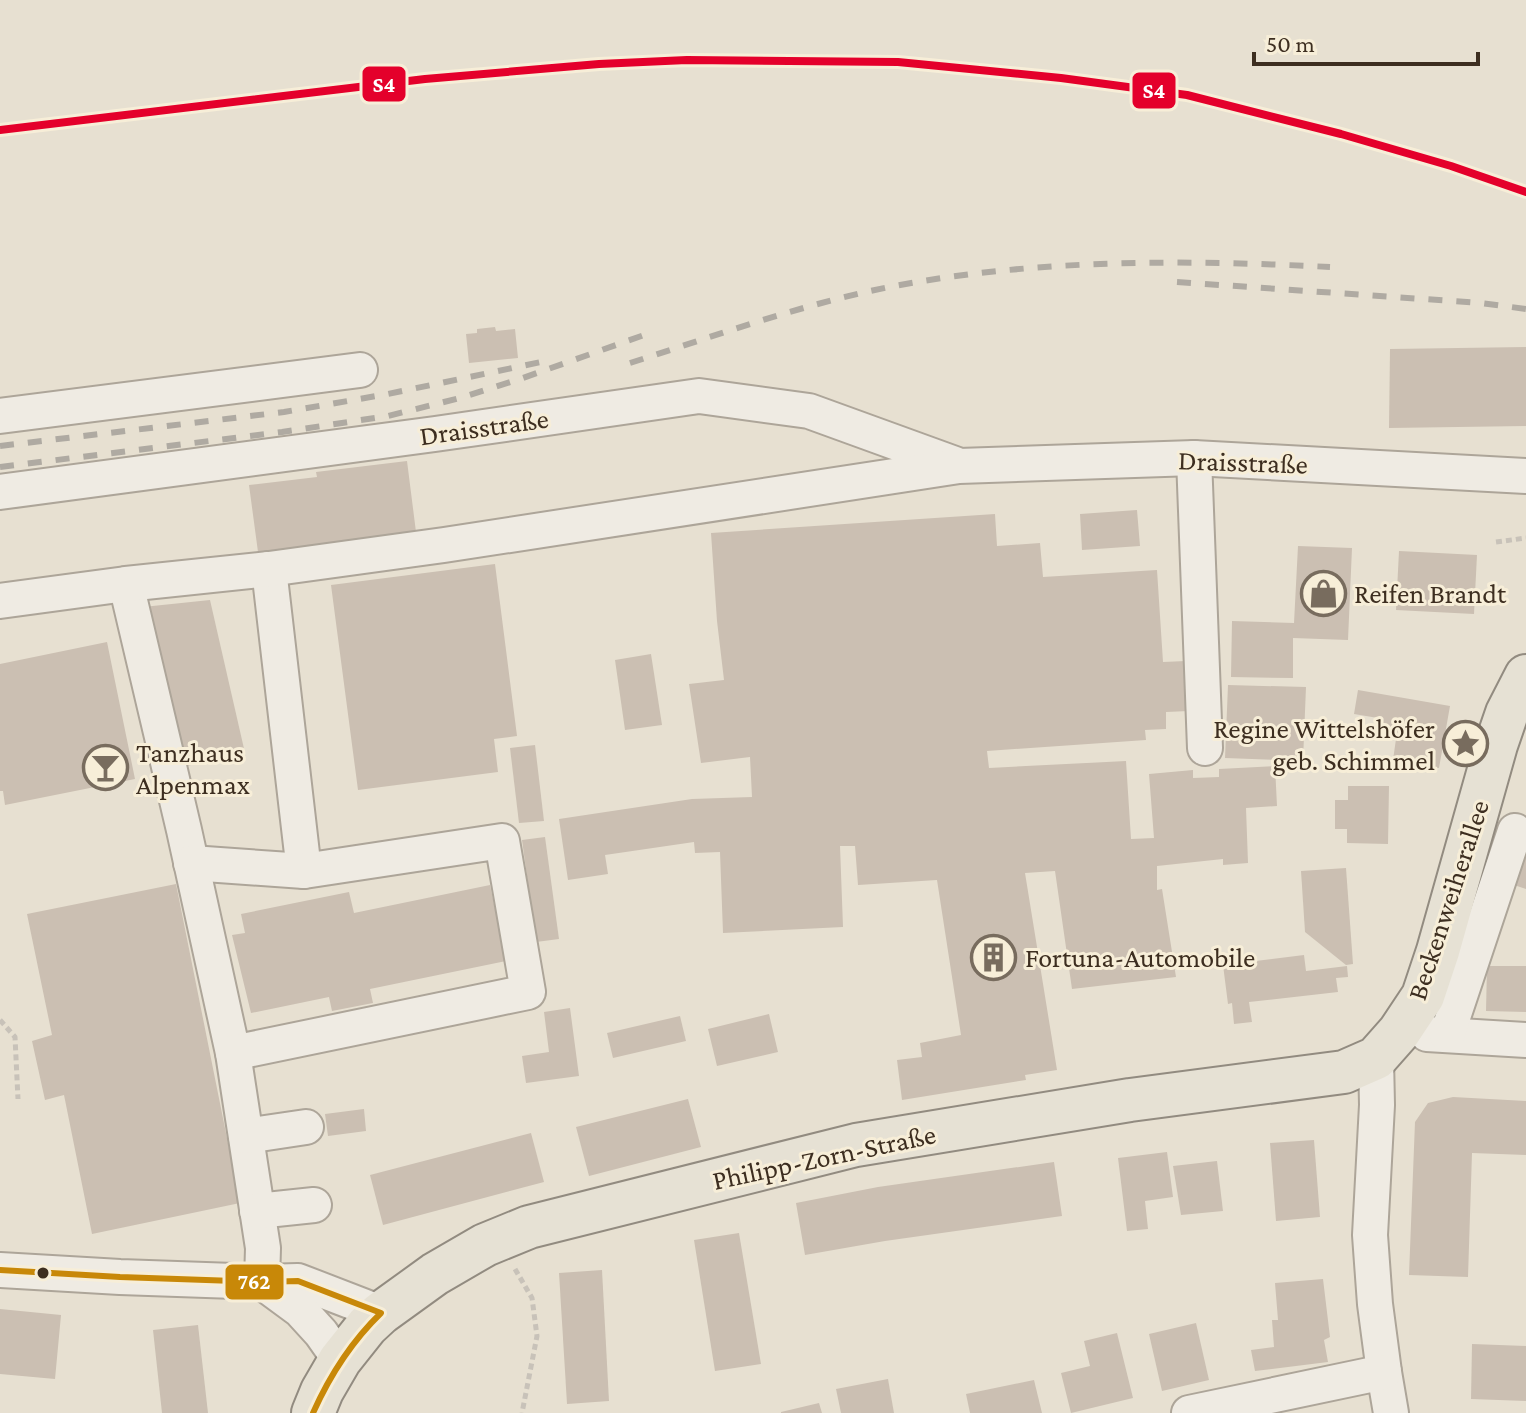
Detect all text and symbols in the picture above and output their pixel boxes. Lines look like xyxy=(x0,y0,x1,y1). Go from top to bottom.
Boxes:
scale bar xyxy=(1254,16,1478,66)
text: 50 m xyxy=(1266,30,1315,57)
line badge: S4 xyxy=(361,65,407,103)
line badge: S4 xyxy=(1131,71,1177,110)
text: S4 xyxy=(373,72,396,97)
text: S4 xyxy=(1143,78,1166,103)
street label: Draisstraße xyxy=(418,403,550,451)
street label: Draisstraße xyxy=(1178,444,1308,480)
shop icon: Reifen Brandt xyxy=(1299,569,1347,617)
place label: Reifen Brandt xyxy=(1354,578,1507,609)
place label: Regine Wittelshöfer geb. Schimmel xyxy=(1213,713,1435,776)
place icon: Regine Wittelshöfer geb. Schimmel xyxy=(1442,720,1490,768)
place label: Tanzhaus Alpenmax xyxy=(136,737,250,800)
bar icon: Tanzhaus Alpenmax xyxy=(81,744,129,792)
street label: Beckenweiherallee xyxy=(1401,796,1495,1004)
building icon: Fortuna-Automobile xyxy=(970,933,1018,981)
place label: Fortuna-Automobile xyxy=(1025,942,1255,973)
street label: Philipp-Zorn-Straße xyxy=(710,1118,938,1196)
line badge: 762 xyxy=(224,1263,285,1301)
unlabelled marker xyxy=(35,1265,51,1281)
text: 762 xyxy=(238,1269,270,1294)

